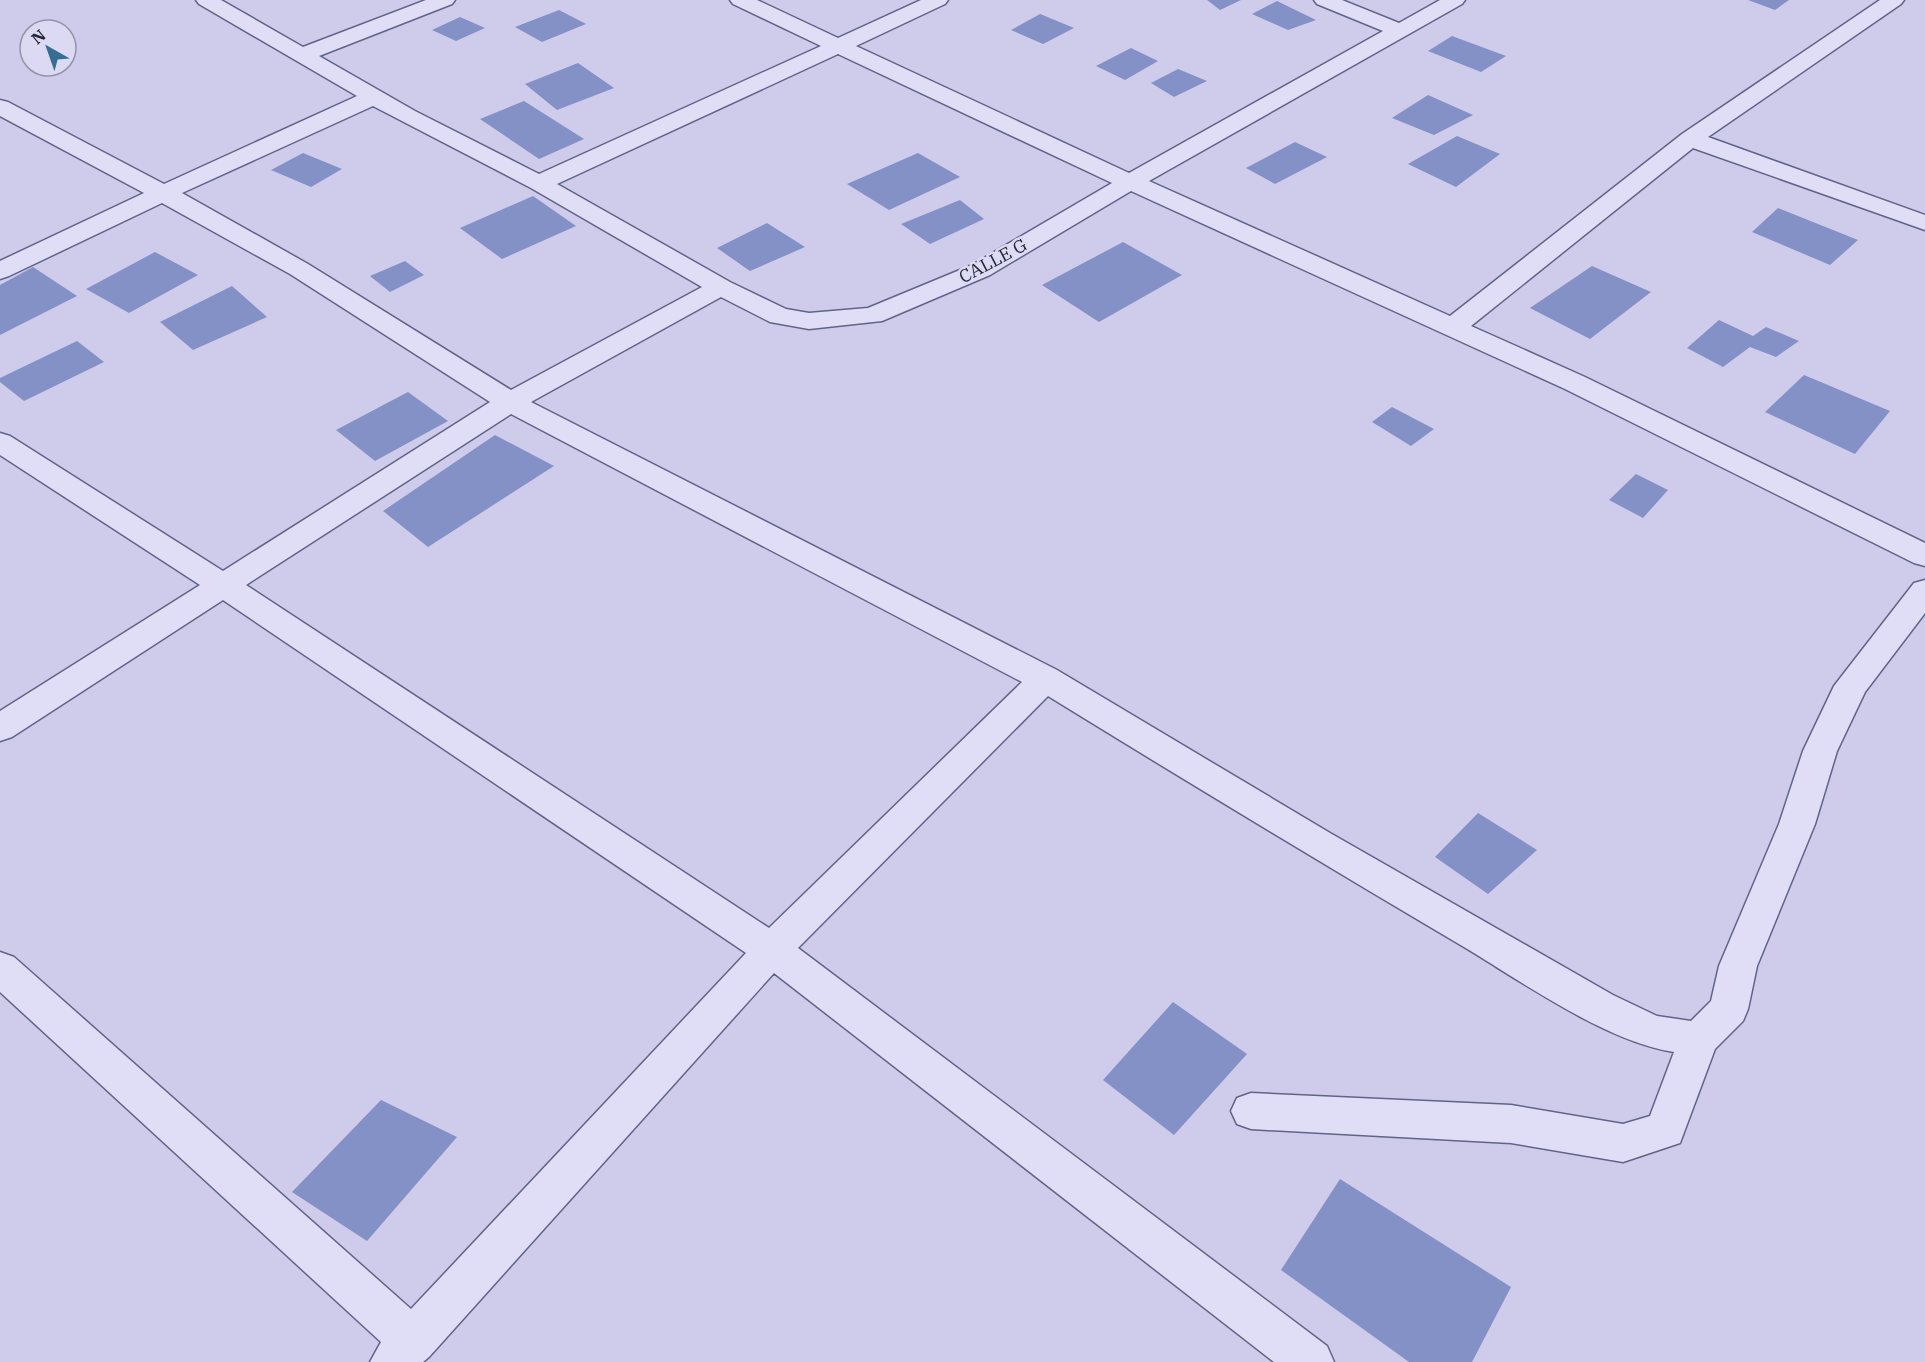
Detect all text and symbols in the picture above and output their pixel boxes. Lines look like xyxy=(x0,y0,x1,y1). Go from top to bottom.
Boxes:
north arrow xyxy=(18,18,78,78)
text: N xyxy=(27,25,50,48)
street label: CALLE G xyxy=(955,233,1031,288)

